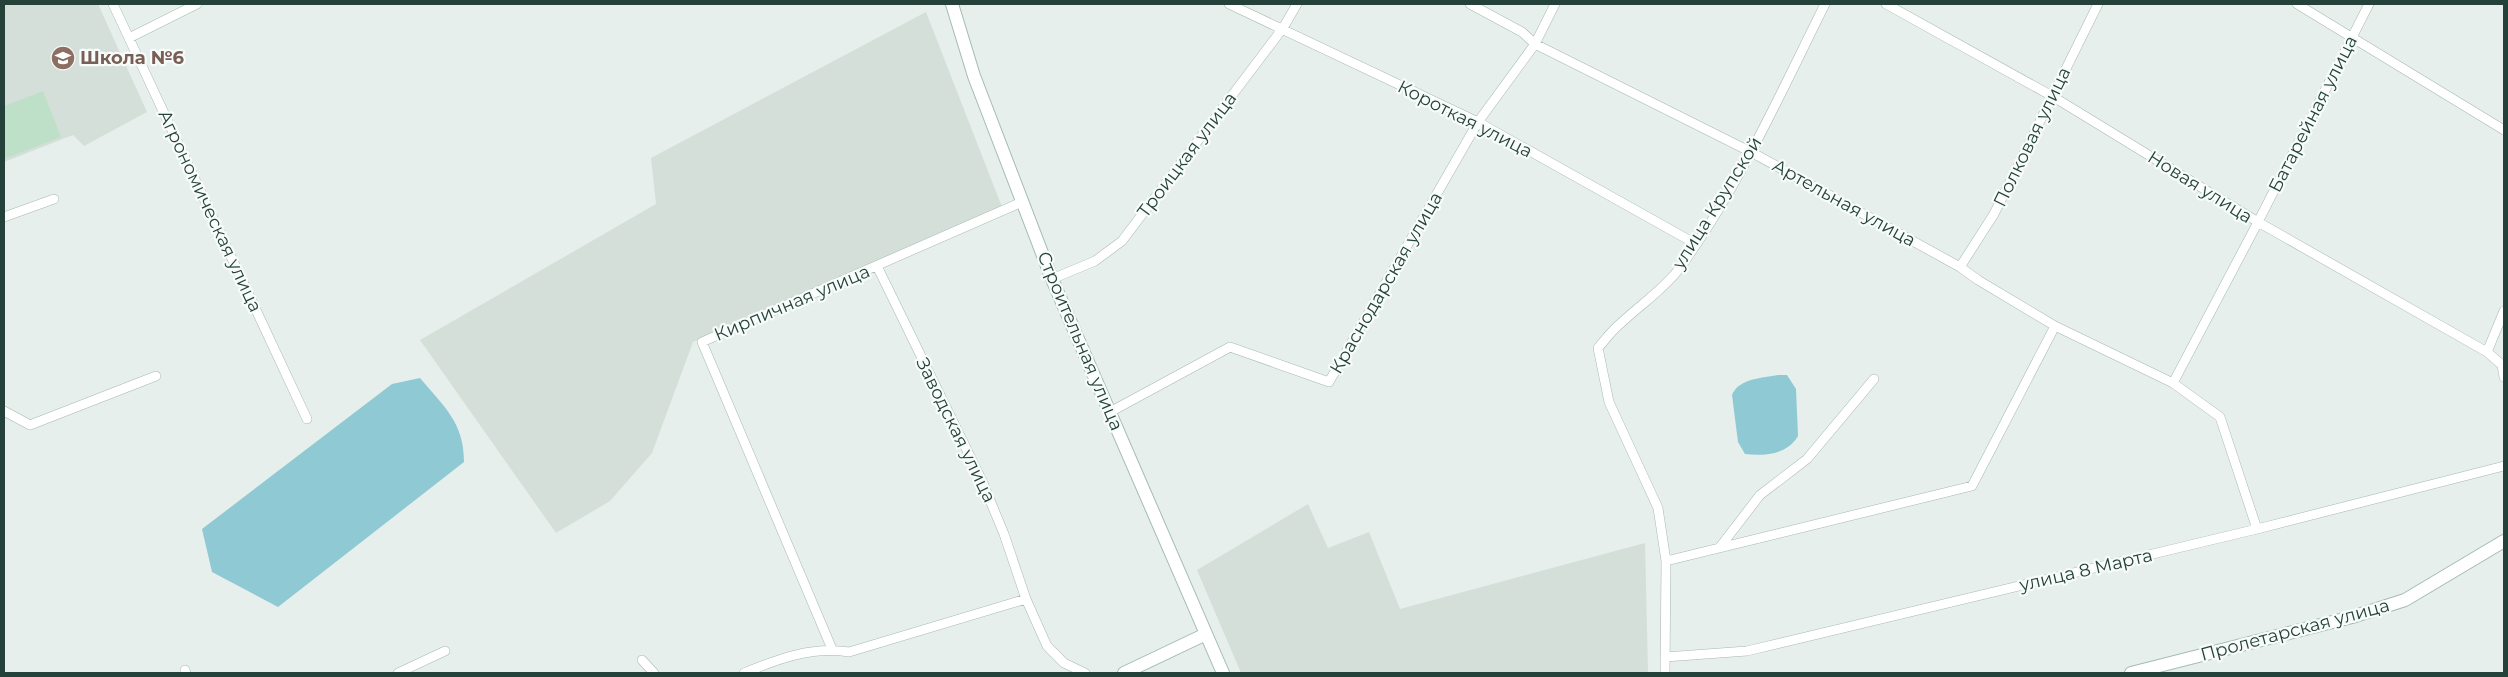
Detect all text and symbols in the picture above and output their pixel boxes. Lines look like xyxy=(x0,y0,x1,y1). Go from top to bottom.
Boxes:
street label: Батарейная улица xyxy=(2264,32,2362,196)
school or university icon: Школа №6 xyxy=(50,45,76,71)
place label: Школа №6 xyxy=(80,47,185,69)
street label: Полковая улица xyxy=(1989,64,2075,210)
street label: Короткая улица xyxy=(1394,76,1536,162)
street label: Троицкая улица xyxy=(1133,88,1241,222)
street label: Агрономическая улица xyxy=(153,106,267,316)
street label: улица Крупской xyxy=(1667,133,1767,274)
street label: Новая улица xyxy=(2144,146,2256,228)
street label: Артельная улица xyxy=(1769,155,1919,251)
street label: Краснодарская улица xyxy=(1325,188,1447,378)
street label: Строительная улица xyxy=(1032,248,1128,434)
street label: Кирпичная улица xyxy=(711,260,873,346)
street label: Заводская улица xyxy=(911,354,1001,506)
street label: улица 8 Марта xyxy=(2016,544,2155,596)
street label: Пролетарская улица xyxy=(2198,594,2392,666)

